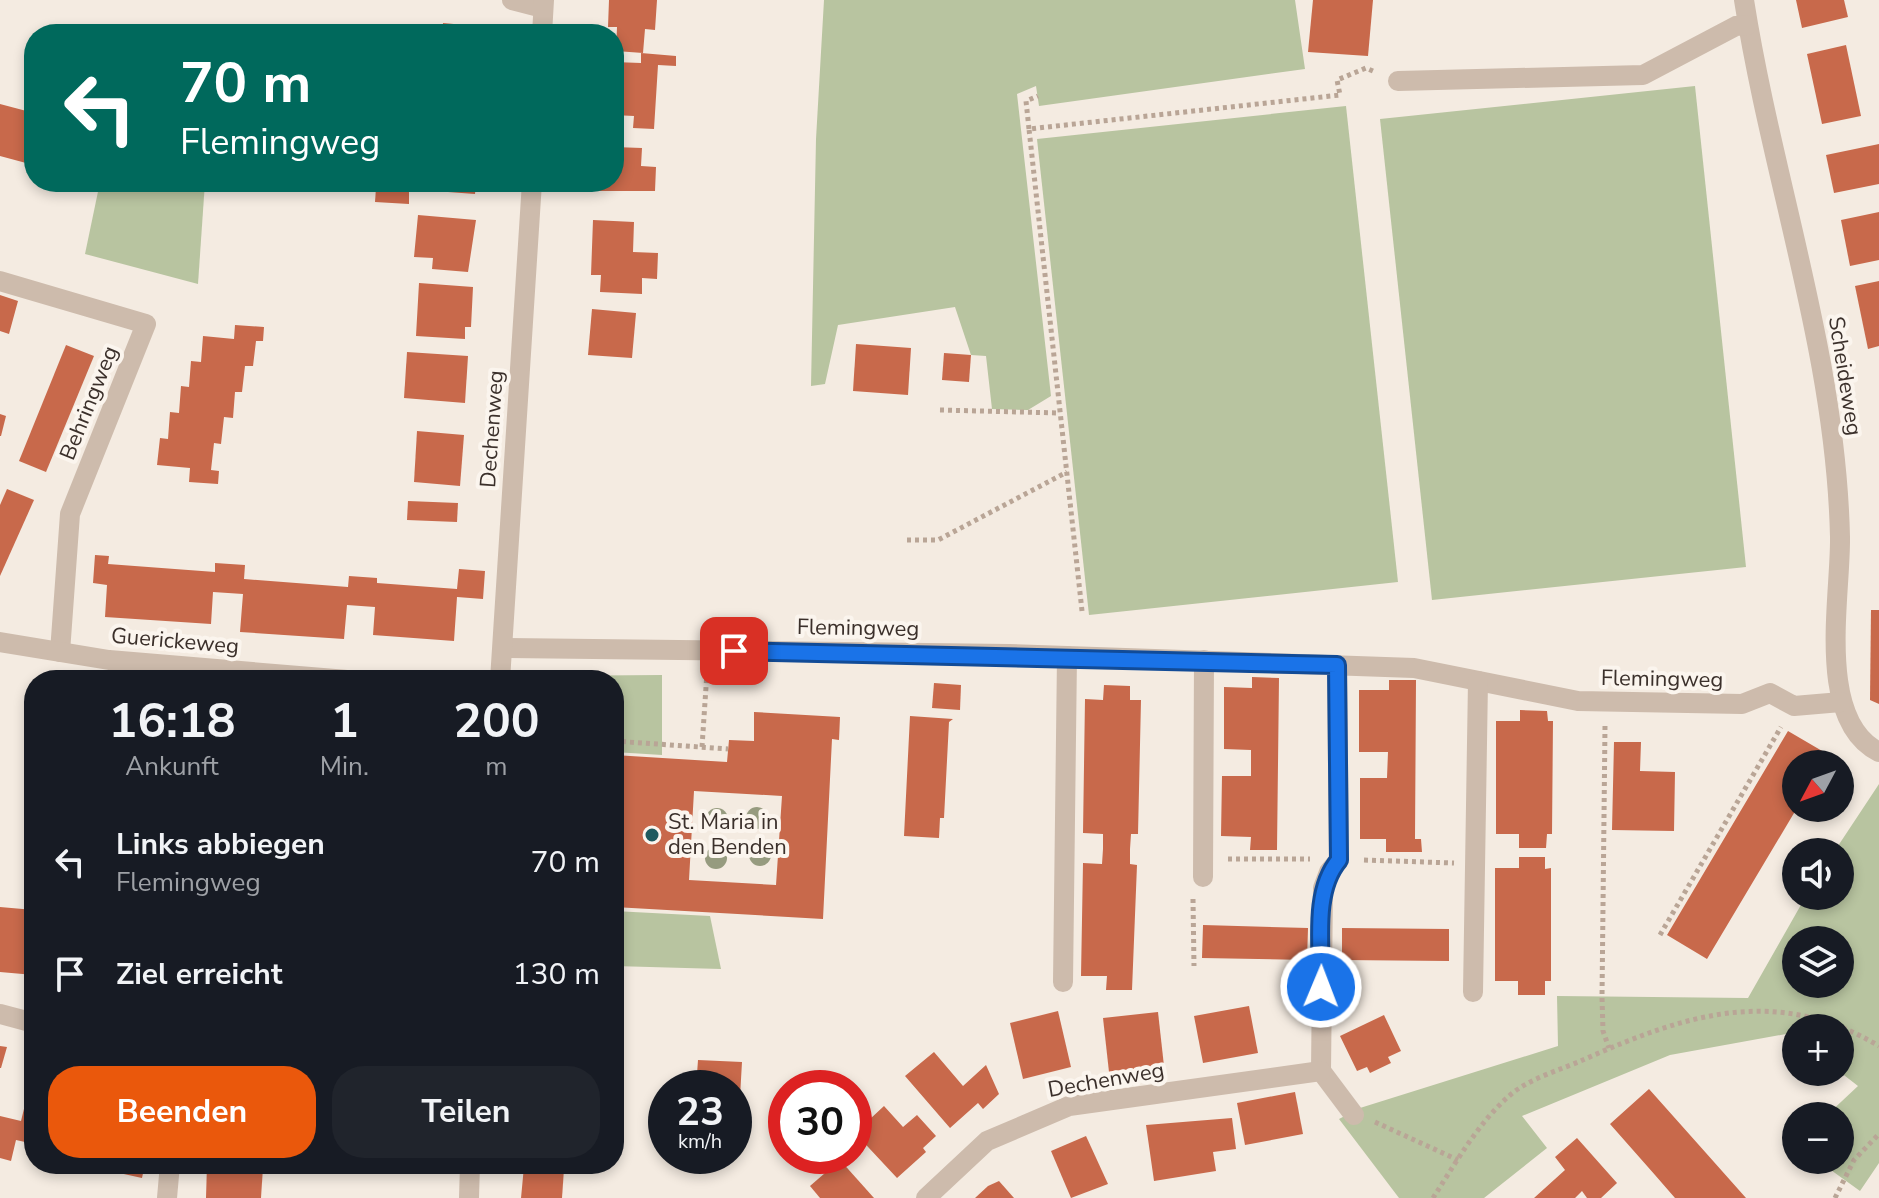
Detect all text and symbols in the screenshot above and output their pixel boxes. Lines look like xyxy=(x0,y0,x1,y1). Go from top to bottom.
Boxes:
text: 70 m xyxy=(180,45,311,122)
icon: left xyxy=(48,56,152,160)
text: Flemingweg xyxy=(180,118,380,167)
street label: Scheideweg xyxy=(1821,314,1869,438)
street label: Behringweg xyxy=(53,342,125,464)
street label: Dechenweg xyxy=(473,369,511,489)
street label: Flemingweg xyxy=(797,612,919,644)
pin xyxy=(700,617,768,685)
street label: Guerickeweg xyxy=(110,620,240,662)
icon: arrive xyxy=(712,629,756,673)
street label: Flemingweg xyxy=(1601,663,1723,695)
text: 16:18 xyxy=(108,688,235,754)
text: 1 xyxy=(330,688,359,754)
text: 200 xyxy=(453,688,540,754)
text: Ankunft xyxy=(125,749,219,784)
text: Min. xyxy=(320,749,369,784)
text: m xyxy=(485,749,508,784)
north arrow xyxy=(1782,750,1854,822)
map controls xyxy=(1782,750,1854,1174)
place label: St. Maria in den Benden xyxy=(668,807,787,862)
text: Links abbiegen xyxy=(116,824,325,865)
marker: St. Maria in den Benden xyxy=(643,826,661,844)
button: sound xyxy=(1782,838,1854,910)
icon: left xyxy=(48,840,92,884)
text: 70 m xyxy=(531,842,600,883)
text: Flemingweg xyxy=(116,865,261,900)
button: layers xyxy=(1782,926,1854,998)
position arrow xyxy=(1279,945,1363,1029)
icon: arrive xyxy=(48,952,92,996)
text: Ziel erreicht xyxy=(116,954,282,995)
text: 130 m xyxy=(513,954,600,995)
button: + xyxy=(1782,1014,1854,1086)
street label: Dechenweg xyxy=(1045,1055,1167,1105)
button: Beenden xyxy=(48,1066,316,1158)
button: Teilen xyxy=(332,1066,600,1158)
speed limit sign: 30 xyxy=(768,1070,872,1174)
text: 23 xyxy=(676,1085,724,1139)
button: − xyxy=(1782,1102,1854,1174)
text: km/h xyxy=(678,1128,722,1155)

